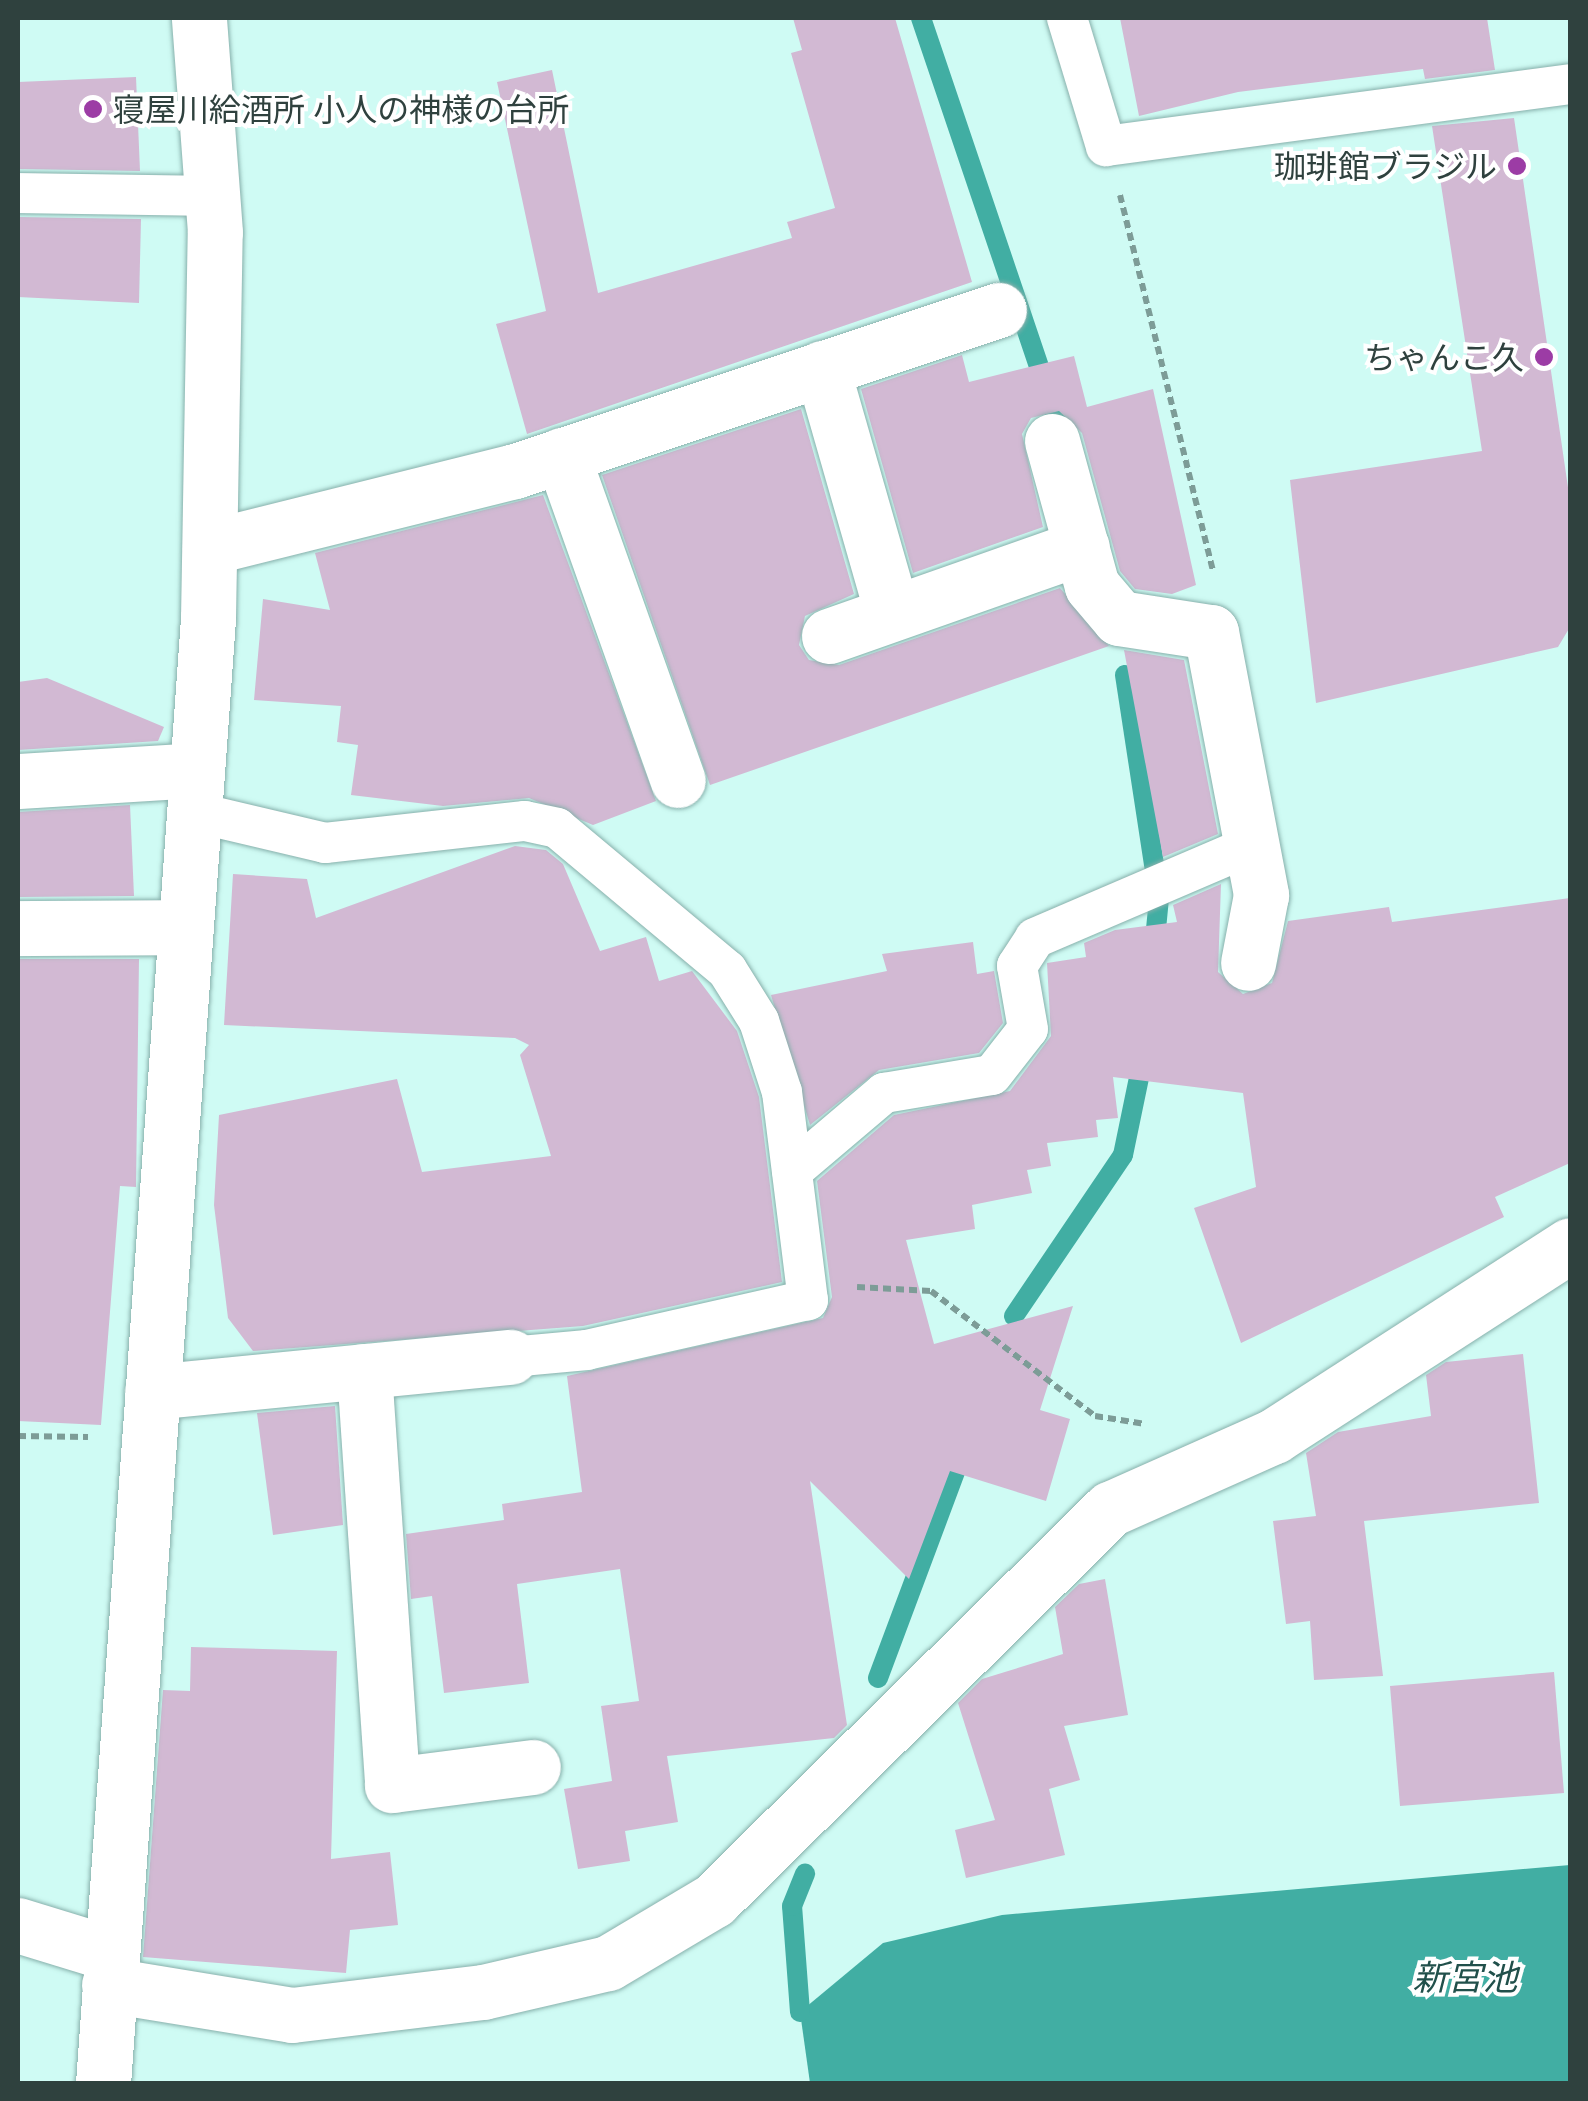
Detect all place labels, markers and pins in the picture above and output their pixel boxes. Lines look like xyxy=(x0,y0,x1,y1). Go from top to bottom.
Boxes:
place label: 寝屋川給酒所 小人の神様の台所 xyxy=(113,90,569,128)
marker: 寝屋川給酒所 小人の神様の台所 xyxy=(82,98,104,120)
place label: 珈琲館ブラジル xyxy=(1273,147,1497,185)
marker: 珈琲館ブラジル xyxy=(1506,155,1528,177)
place label: ちゃんこ久 xyxy=(1364,338,1524,376)
marker: ちゃんこ久 xyxy=(1533,346,1555,368)

